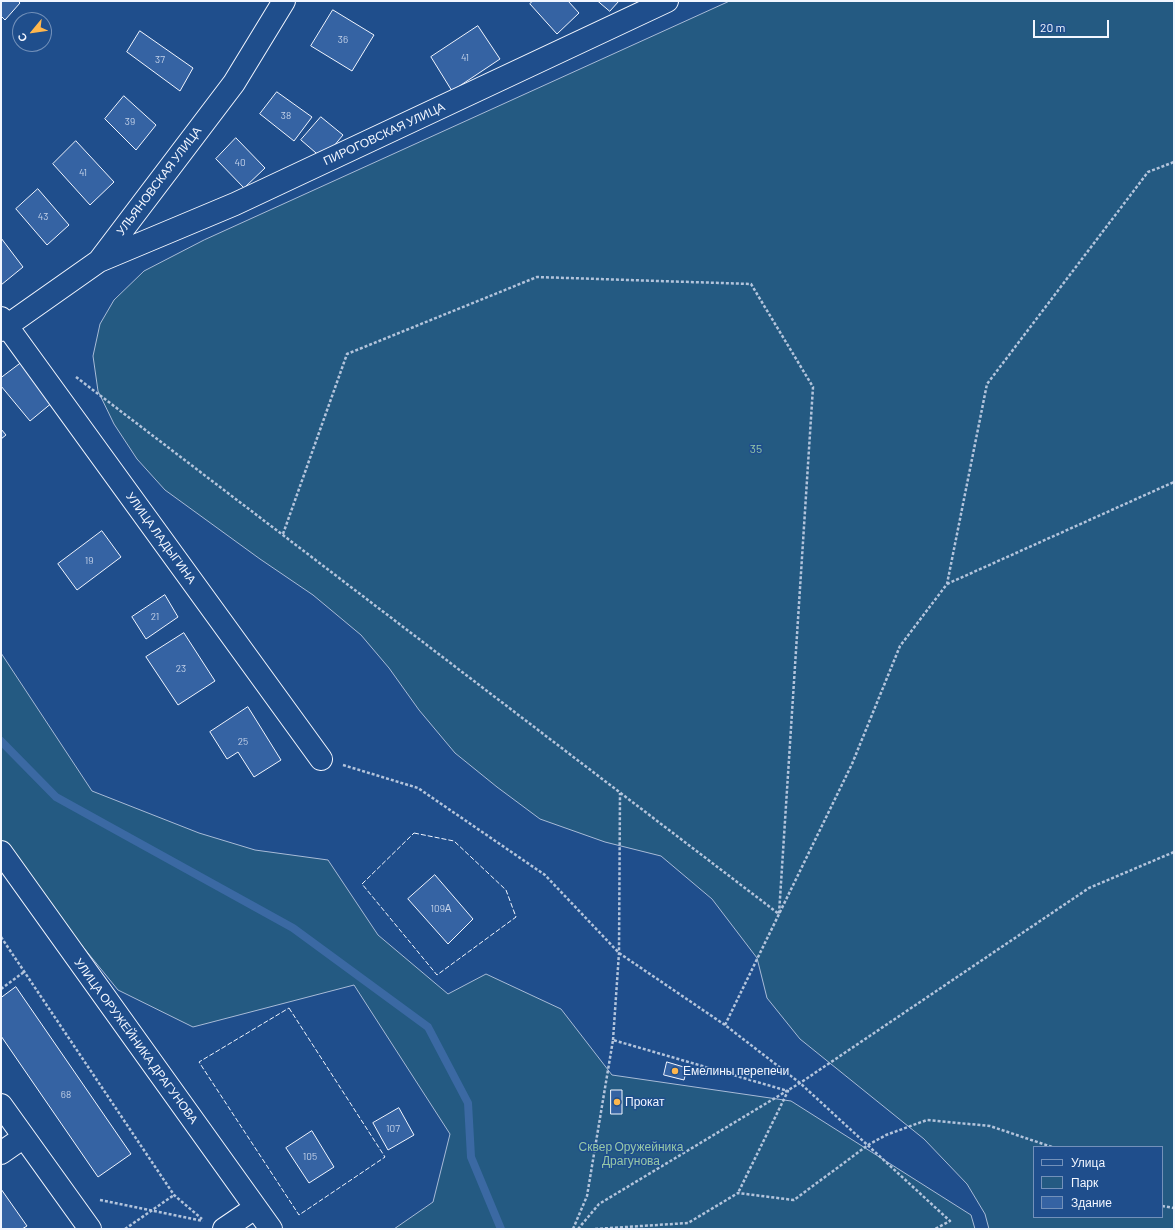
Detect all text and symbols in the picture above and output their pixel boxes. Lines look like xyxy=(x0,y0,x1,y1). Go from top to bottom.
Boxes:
north arrow xyxy=(12,12,52,52)
scale bar xyxy=(1035,12,1111,38)
text: 20 m xyxy=(1040,20,1066,34)
text: С xyxy=(14,31,30,44)
house number: 36 xyxy=(338,34,348,46)
house number: 41 xyxy=(461,52,469,64)
house number: 37 xyxy=(155,54,165,66)
street label: ПИРОГОВСКАЯ УЛИЦА xyxy=(321,99,447,169)
house number: 38 xyxy=(281,110,291,122)
house number: 39 xyxy=(125,116,135,128)
street label: УЛЬЯНОВСКАЯ УЛИЦА xyxy=(114,124,204,238)
house number: 40 xyxy=(234,157,246,169)
house number: 41 xyxy=(79,167,87,179)
house number: 43 xyxy=(38,211,48,223)
park label: 35 xyxy=(750,442,762,456)
street label: УЛИЦА ЛАДЫГИНА xyxy=(123,489,199,587)
house number: 19 xyxy=(85,555,93,567)
house number: 21 xyxy=(151,611,159,623)
house number: 23 xyxy=(176,663,186,675)
house number: 25 xyxy=(238,736,248,748)
house number: 109А xyxy=(430,903,452,915)
street label: УЛИЦА ОРУЖЕЙНИКА ДРАГУНОВА xyxy=(71,955,201,1127)
place label: Емелины перепечи xyxy=(683,1064,789,1078)
marker: Емелины перепечи xyxy=(670,1066,680,1076)
house number: 68 xyxy=(61,1089,71,1101)
place label: Прокат xyxy=(625,1095,664,1109)
marker: Прокат xyxy=(612,1097,622,1107)
house number: 107 xyxy=(386,1123,400,1135)
park label: Сквер Оружейника Драгунова xyxy=(579,1140,683,1168)
legend xyxy=(1033,1146,1163,1218)
house number: 105 xyxy=(303,1151,317,1163)
text: Улица xyxy=(1071,1155,1105,1169)
text: Парк xyxy=(1071,1175,1098,1189)
text: Здание xyxy=(1071,1195,1112,1209)

